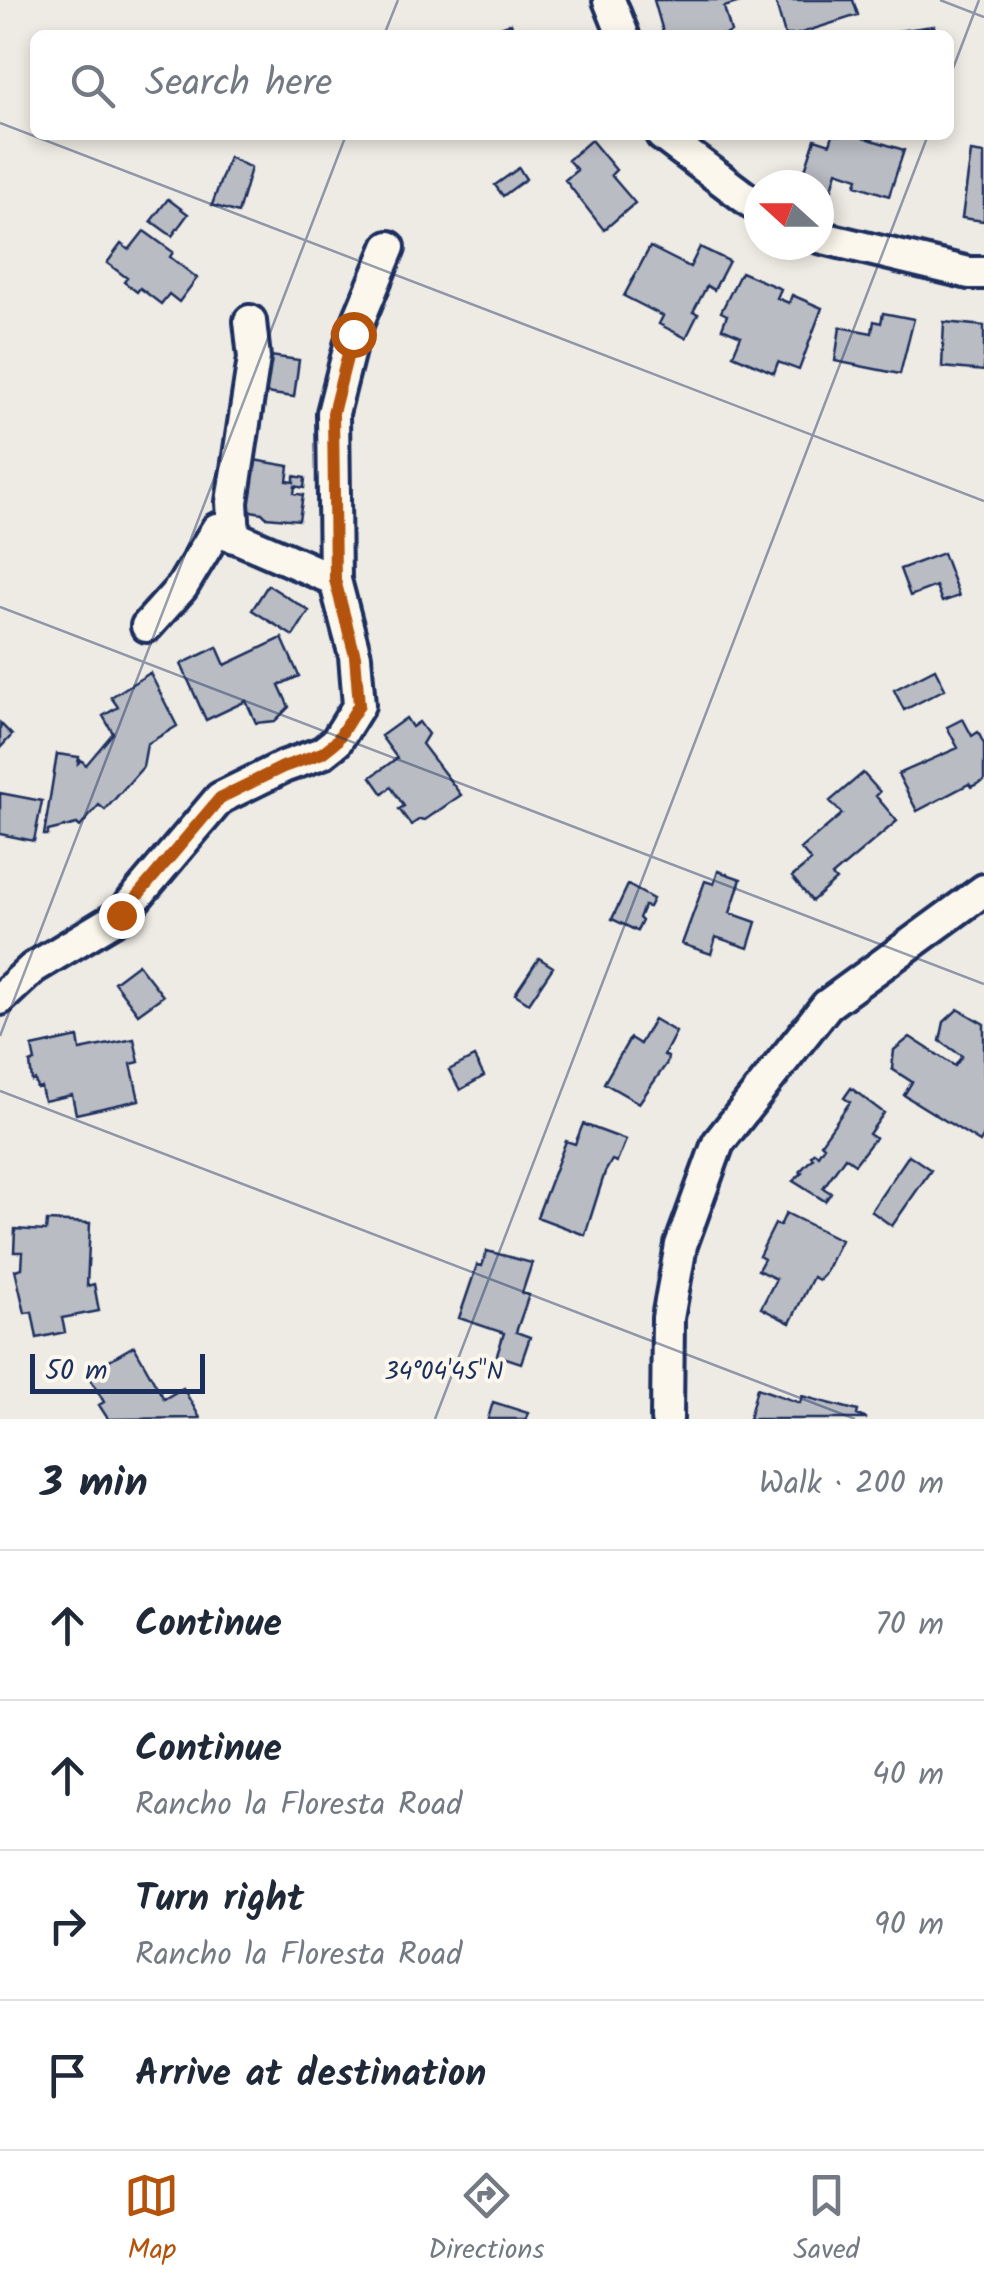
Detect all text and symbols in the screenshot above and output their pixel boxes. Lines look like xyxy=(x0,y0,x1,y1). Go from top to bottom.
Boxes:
search box xyxy=(30,30,954,140)
text: Search here xyxy=(145,55,332,115)
icon: search xyxy=(65,58,120,113)
north arrow xyxy=(744,170,834,260)
route start xyxy=(331,312,377,358)
route end xyxy=(99,893,145,939)
scale bar xyxy=(30,1349,205,1394)
text: 50 m xyxy=(45,1349,108,1394)
text: 34°04'45"N xyxy=(385,1352,503,1392)
text: 3 min xyxy=(40,1451,148,1518)
text: Walk · 200 m xyxy=(759,1459,944,1510)
text: Continue xyxy=(135,1595,282,1655)
icon: ahead xyxy=(40,1598,95,1653)
text: 70 m xyxy=(875,1600,944,1651)
text: Continue xyxy=(135,1720,282,1780)
icon: ahead xyxy=(40,1748,95,1803)
text: 40 m xyxy=(872,1750,944,1801)
text: Rancho la Floresta Road xyxy=(135,1780,462,1831)
text: Turn right xyxy=(135,1870,304,1930)
icon: right xyxy=(40,1898,95,1953)
text: 90 m xyxy=(874,1900,944,1951)
text: Rancho la Floresta Road xyxy=(135,1930,462,1981)
text: Arrive at destination xyxy=(135,2045,486,2105)
icon: arrive xyxy=(40,2048,95,2103)
tab: Map xyxy=(124,2168,179,2273)
tab: Directions xyxy=(428,2168,544,2273)
tab: Saved xyxy=(793,2168,860,2273)

